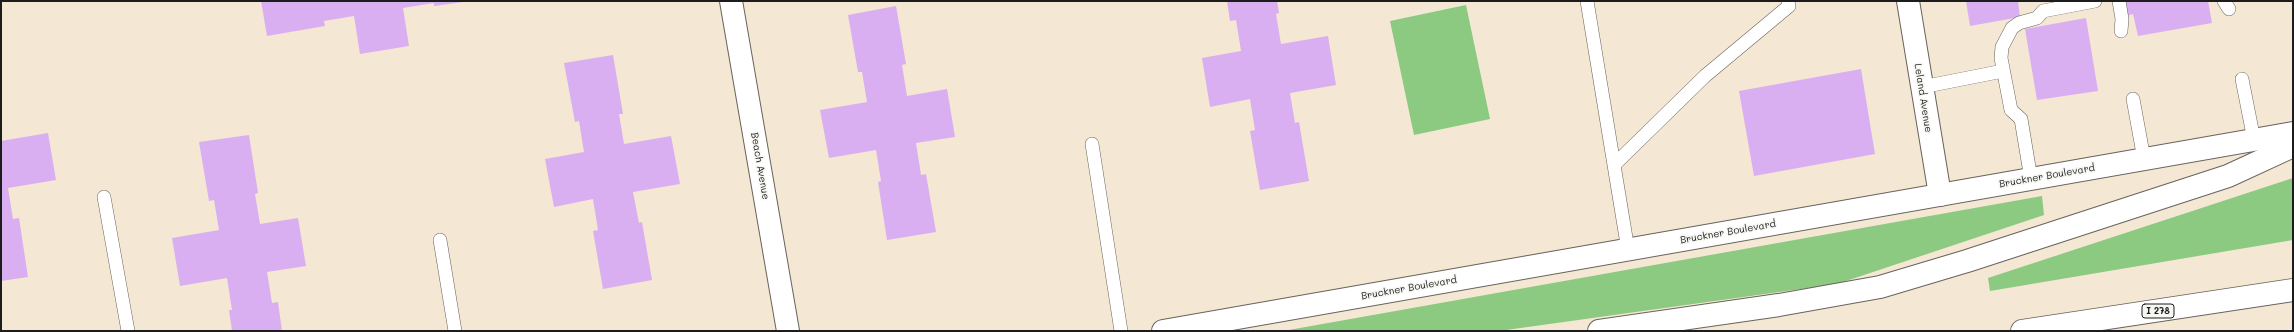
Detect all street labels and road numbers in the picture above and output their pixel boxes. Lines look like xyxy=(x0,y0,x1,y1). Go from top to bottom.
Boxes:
street label: Leland Avenue xyxy=(1912,63,1934,133)
street label: Beach Avenue xyxy=(748,131,772,201)
street label: Bruckner Boulevard xyxy=(1998,162,2096,190)
street label: Bruckner Boulevard xyxy=(1679,218,1777,246)
street label: Bruckner Boulevard xyxy=(1360,274,1458,302)
road number: I 278 xyxy=(2142,304,2174,318)

